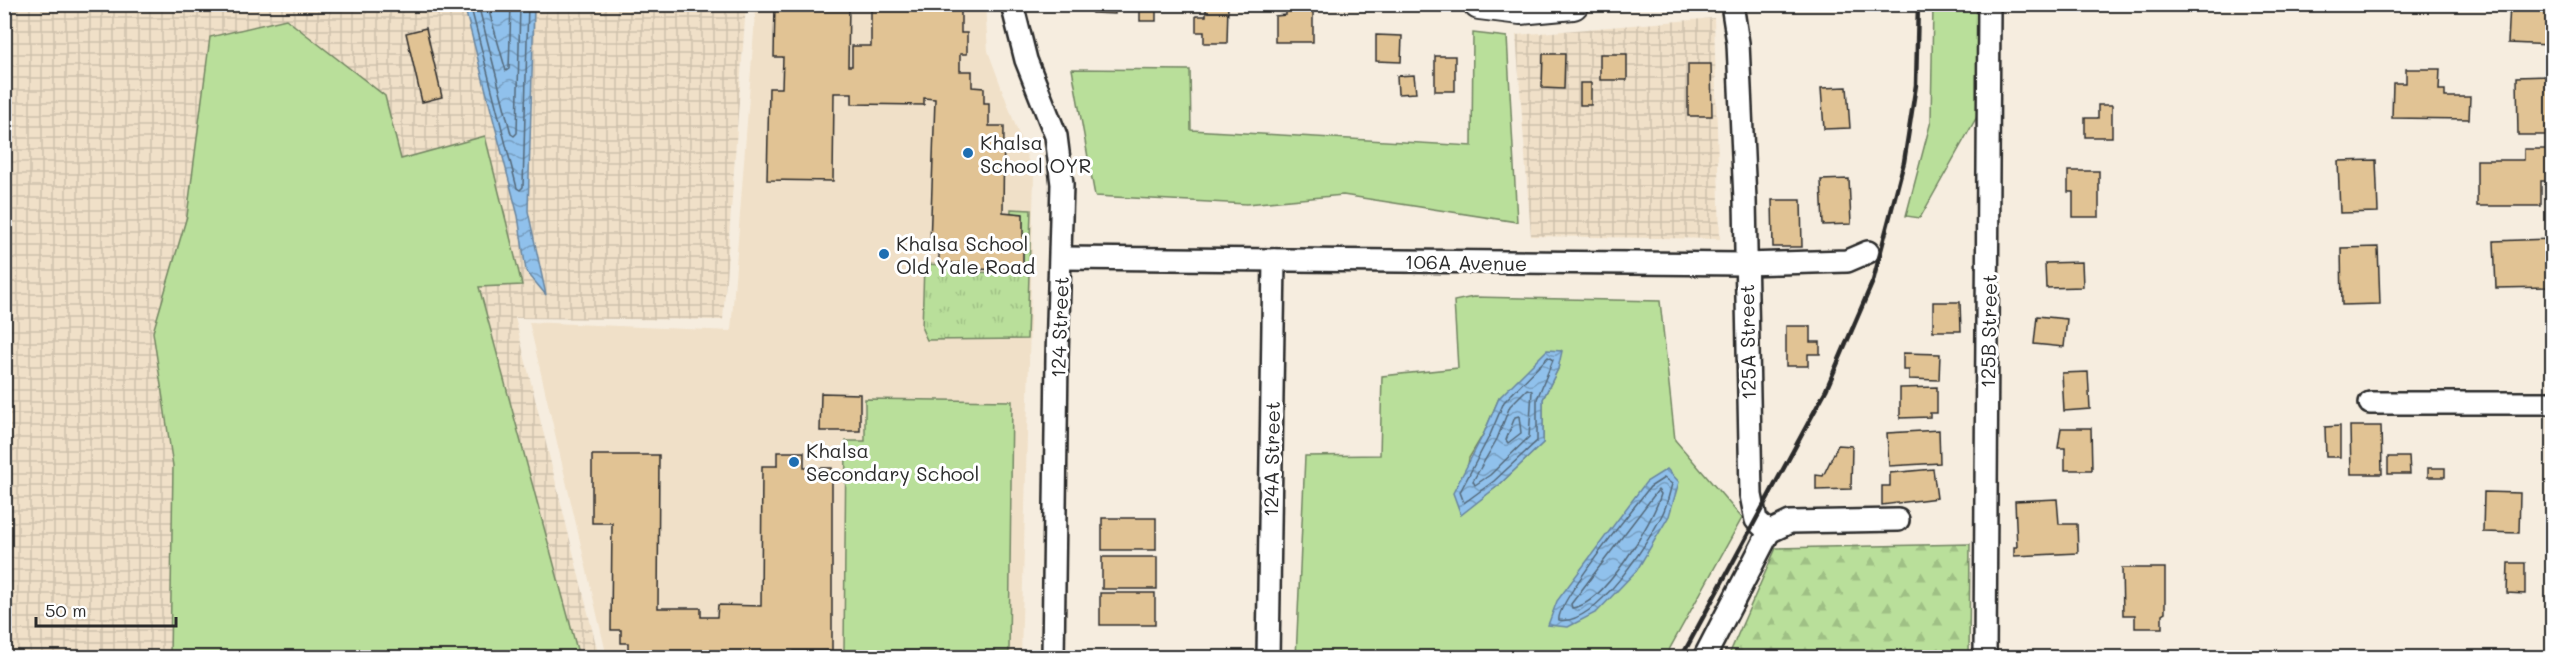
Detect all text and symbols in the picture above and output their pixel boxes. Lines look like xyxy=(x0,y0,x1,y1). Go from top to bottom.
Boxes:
place label: Khalsa School OYR xyxy=(980,129,1091,178)
marker: Khalsa School OYR xyxy=(961,146,975,160)
place label: Khalsa School Old Yale Road xyxy=(896,230,1035,279)
marker: Khalsa School Old Yale Road xyxy=(877,247,891,261)
street label: 106A Avenue xyxy=(1404,248,1528,276)
street label: 125B Street xyxy=(1974,274,2002,388)
street label: 124 Street xyxy=(1044,276,1074,378)
street label: 125A Street xyxy=(1733,284,1761,400)
street label: 124A Street xyxy=(1257,401,1285,517)
place label: Khalsa Secondary School xyxy=(806,437,979,486)
marker: Khalsa Secondary School xyxy=(787,455,801,469)
scale bar xyxy=(36,590,176,628)
text: 50 m xyxy=(45,598,87,622)

